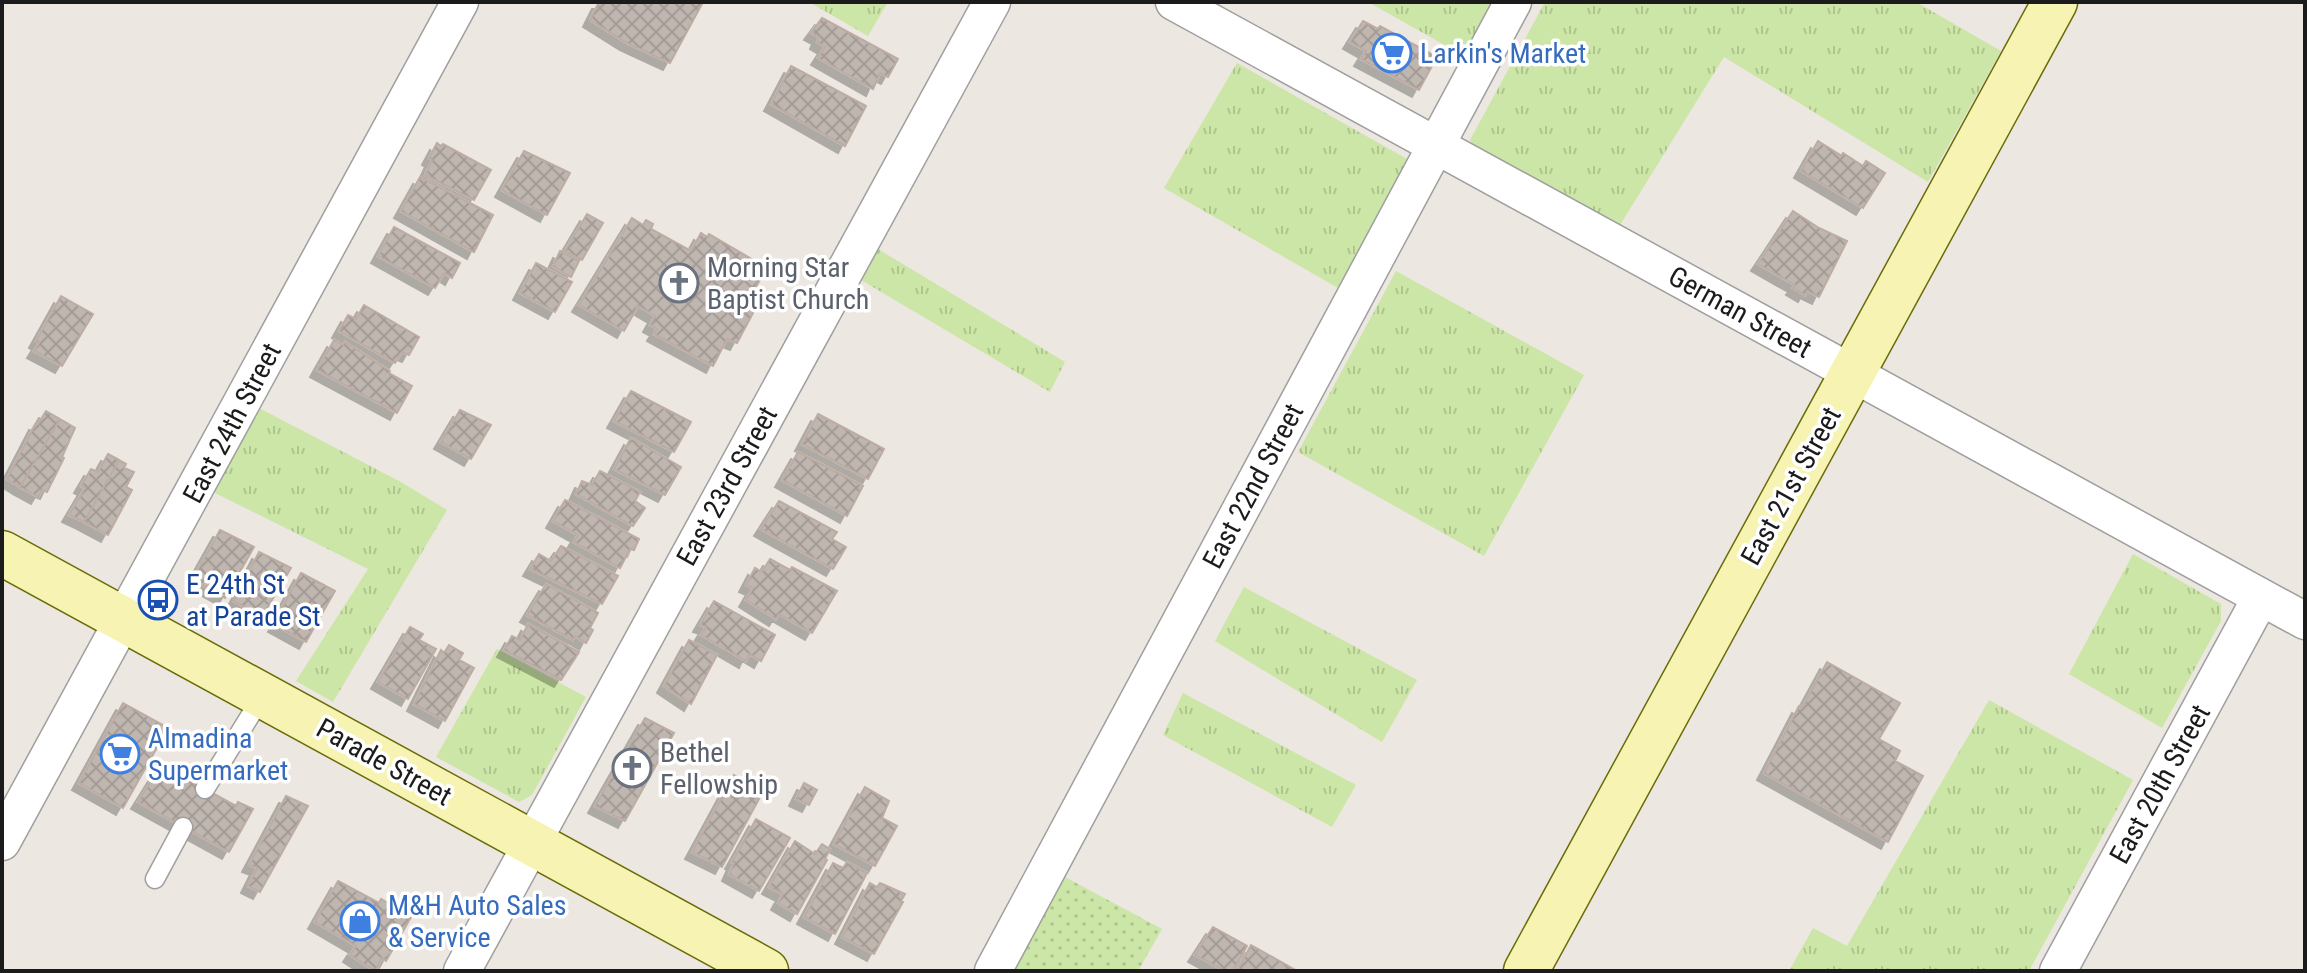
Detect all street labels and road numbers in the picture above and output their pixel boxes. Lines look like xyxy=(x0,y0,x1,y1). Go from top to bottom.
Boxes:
street label: German Street xyxy=(1663,259,1817,365)
street label: East 24th Street xyxy=(176,337,288,509)
street label: East 22nd Street xyxy=(1196,398,1310,574)
street label: East 23rd Street xyxy=(670,401,784,571)
street label: East 21st Street xyxy=(1734,401,1848,571)
street label: East 20th Street xyxy=(2103,699,2217,869)
street label: Parade Street xyxy=(311,711,457,813)

